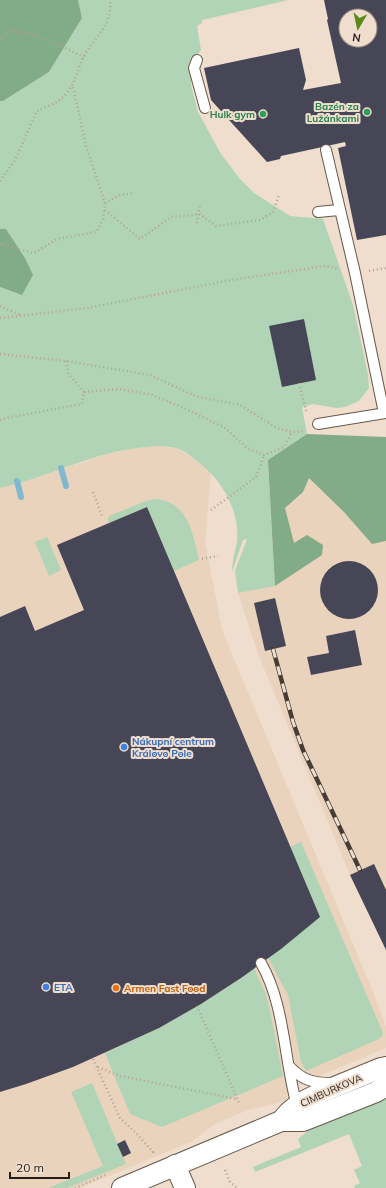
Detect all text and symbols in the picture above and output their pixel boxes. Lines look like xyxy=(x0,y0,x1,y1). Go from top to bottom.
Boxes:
north arrow xyxy=(338,8,378,48)
text: N xyxy=(351,30,362,45)
place label: Bazén za Lužánkami xyxy=(307,100,359,125)
marker: Bazén za Lužánkami xyxy=(362,107,372,117)
place label: Hulk gym xyxy=(210,108,255,121)
marker: Hulk gym xyxy=(258,109,268,119)
place label: Nákupní centrum Královo Pole xyxy=(132,735,214,760)
marker: Nákupní centrum Královo Pole xyxy=(119,742,129,752)
place label: ETA xyxy=(54,981,73,994)
marker: ETA xyxy=(41,982,51,992)
place label: Armen Fast Food xyxy=(124,982,205,995)
marker: Armen Fast Food xyxy=(111,983,121,993)
street label: CIMBURKOVA xyxy=(298,1071,365,1110)
scale bar xyxy=(10,1154,69,1180)
text: 20 m xyxy=(16,1160,44,1175)

